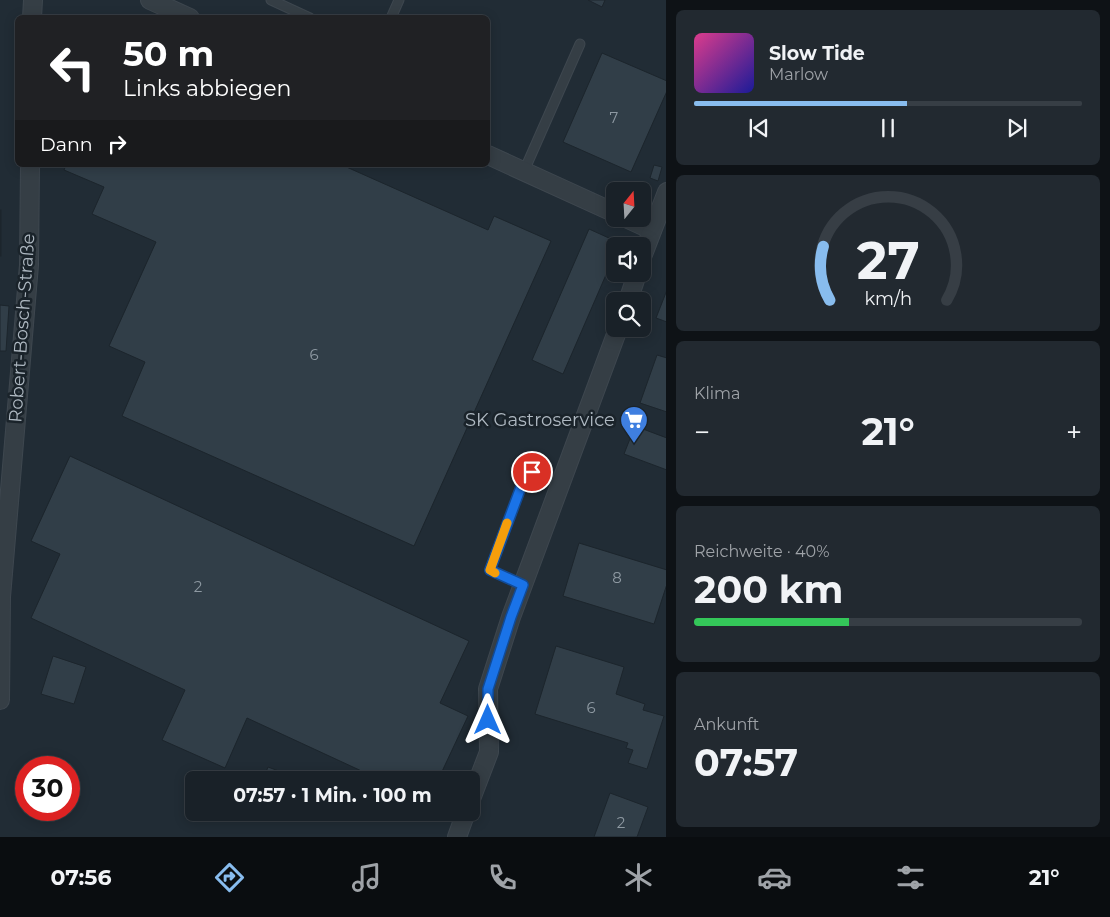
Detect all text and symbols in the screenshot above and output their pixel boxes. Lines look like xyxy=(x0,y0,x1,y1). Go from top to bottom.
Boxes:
text: 50 m xyxy=(123,32,214,75)
icon: left xyxy=(40,35,105,100)
text: Slow Tide xyxy=(769,42,865,65)
text: Marlow xyxy=(769,65,828,84)
text: Links abbiegen xyxy=(123,75,291,102)
house number: 7 xyxy=(610,108,619,127)
icon: previous xyxy=(745,114,773,142)
icon: pause xyxy=(874,114,902,142)
icon: next xyxy=(1003,114,1031,142)
icon: right xyxy=(103,130,131,158)
text: Dann xyxy=(40,133,93,156)
north arrow xyxy=(606,182,651,228)
map controls xyxy=(606,182,651,337)
text: 27 xyxy=(857,229,919,292)
street label: Robert-Bosch-Straße xyxy=(4,233,40,423)
button: sound xyxy=(606,237,651,282)
text: km/h xyxy=(864,288,912,309)
button: search xyxy=(606,292,651,337)
house number: 6 xyxy=(309,345,319,364)
text: Klima xyxy=(694,384,740,403)
supermarket icon: SK Gastroservice xyxy=(619,405,649,444)
text: 21° xyxy=(861,408,915,455)
place label: SK Gastroservice xyxy=(465,409,615,431)
text: − xyxy=(694,415,710,449)
text: + xyxy=(1066,415,1082,449)
pin xyxy=(511,451,553,493)
icon: arrive xyxy=(518,458,546,486)
text: Reichweite · 40% xyxy=(694,542,829,561)
text: 200 km xyxy=(694,566,843,613)
house number: 8 xyxy=(612,568,622,587)
house number: 2 xyxy=(194,577,202,596)
position arrow xyxy=(461,693,513,745)
house number: 6 xyxy=(586,698,596,717)
text: Ankunft xyxy=(694,715,759,734)
text: 07:57 xyxy=(694,739,798,786)
speed limit sign: 30 xyxy=(15,756,80,821)
text: 07:57 · 1 Min. · 100 m xyxy=(233,784,432,807)
house number: 2 xyxy=(617,813,625,832)
icon: directions xyxy=(212,860,247,895)
icon: music xyxy=(349,860,384,895)
icon: phone xyxy=(485,860,520,895)
icon: climate xyxy=(621,860,656,895)
icon: car xyxy=(757,860,792,895)
icon: filters xyxy=(893,860,928,895)
text: 07:56 xyxy=(51,864,111,891)
text: 21° xyxy=(1029,864,1059,891)

